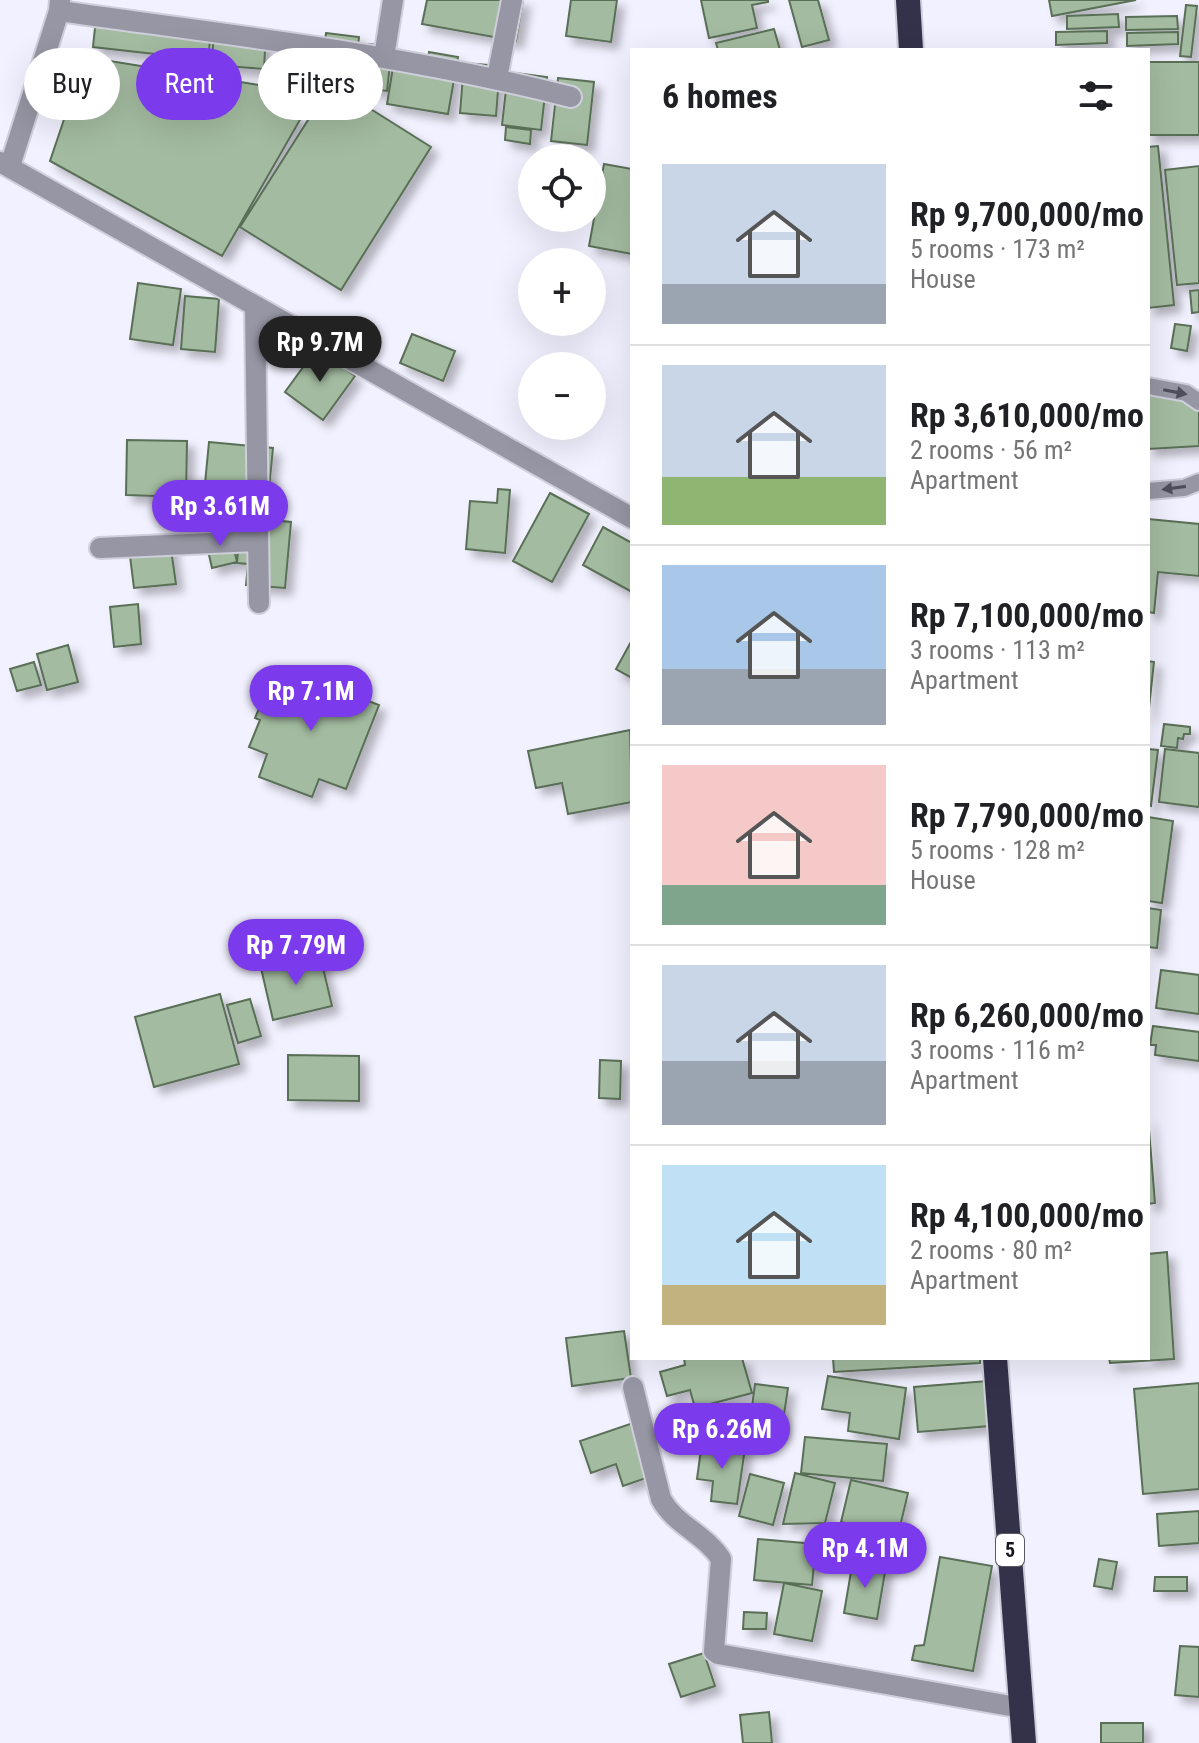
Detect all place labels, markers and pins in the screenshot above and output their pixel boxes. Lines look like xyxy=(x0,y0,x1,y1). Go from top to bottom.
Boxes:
pin: Rp 9.7M xyxy=(246,316,394,384)
pin: Rp 3.61M xyxy=(137,480,303,548)
pin: Rp 7.1M xyxy=(237,665,385,733)
pin: Rp 7.79M xyxy=(213,919,379,987)
pin: Rp 6.26M xyxy=(639,1403,805,1471)
pin: Rp 4.1M xyxy=(791,1522,939,1590)

